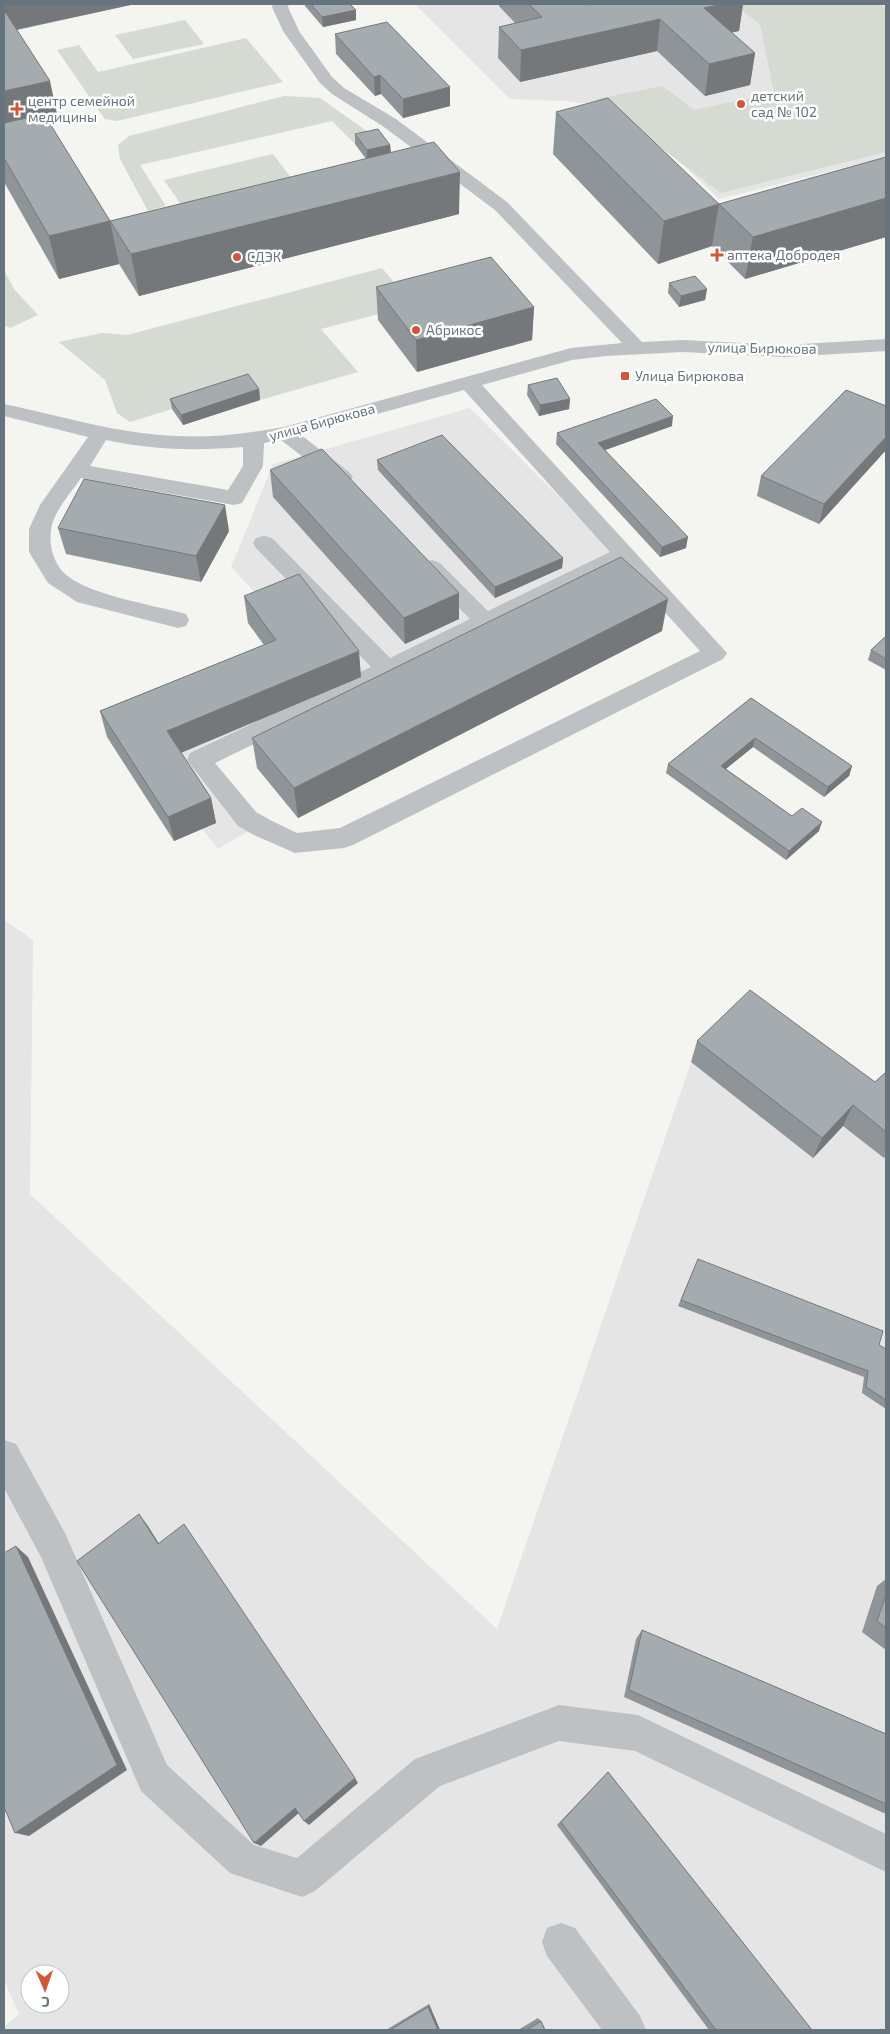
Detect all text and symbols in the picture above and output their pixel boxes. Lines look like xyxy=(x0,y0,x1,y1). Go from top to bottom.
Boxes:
place label: детский сад № 102 xyxy=(751,87,817,120)
place label: центр семейной медицины xyxy=(28,92,135,125)
marker: детский сад № 102 xyxy=(735,98,747,110)
marker: центр семейной медицины xyxy=(10,102,24,116)
place label: аптека Добродея xyxy=(727,246,840,263)
place label: СДЭК xyxy=(247,248,281,265)
marker: аптека Добродея xyxy=(711,249,723,261)
marker: СДЭК xyxy=(231,251,243,263)
place label: Абрикос xyxy=(426,321,482,338)
marker: Абрикос xyxy=(410,324,422,336)
street label: улица Бирюкова xyxy=(707,338,817,357)
place label: Улица Бирюкова xyxy=(635,367,744,384)
marker: Улица Бирюкова xyxy=(619,370,631,382)
street label: улица Бирюкова xyxy=(267,399,377,444)
north arrow xyxy=(20,1964,70,2014)
text: С xyxy=(41,1994,50,2011)

